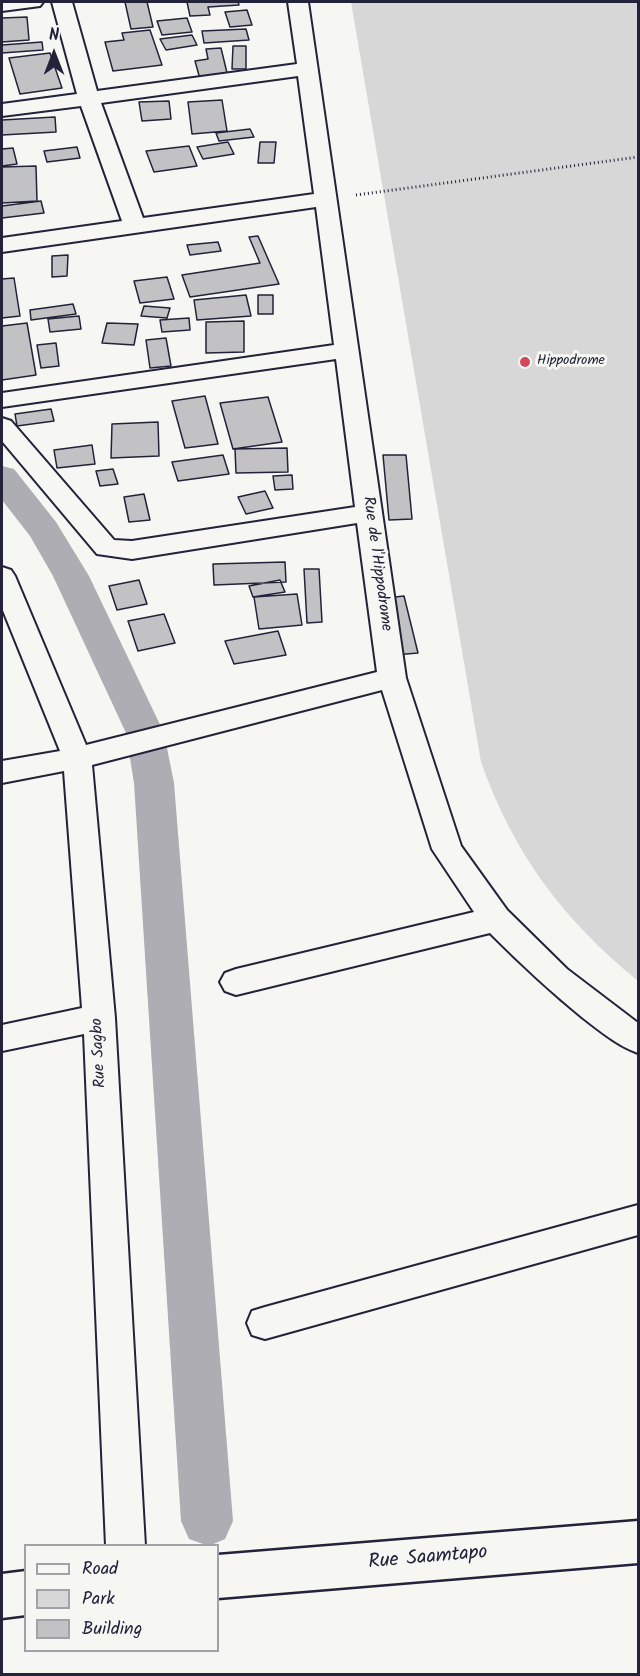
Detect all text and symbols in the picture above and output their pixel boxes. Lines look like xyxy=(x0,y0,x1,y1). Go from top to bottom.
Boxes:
text: N xyxy=(49,23,59,48)
north arrow xyxy=(24,24,84,84)
place label: Hippodrome xyxy=(537,354,605,370)
marker: Hippodrome xyxy=(518,355,532,369)
street label: Rue de l'Hippodrome xyxy=(357,495,395,633)
street label: Rue Sagbo xyxy=(89,1018,111,1088)
street label: Rue Saamtapo xyxy=(368,1542,488,1576)
legend xyxy=(24,1544,219,1652)
text: Road xyxy=(82,1555,118,1584)
text: Park xyxy=(82,1585,115,1614)
text: Building xyxy=(82,1615,142,1644)

